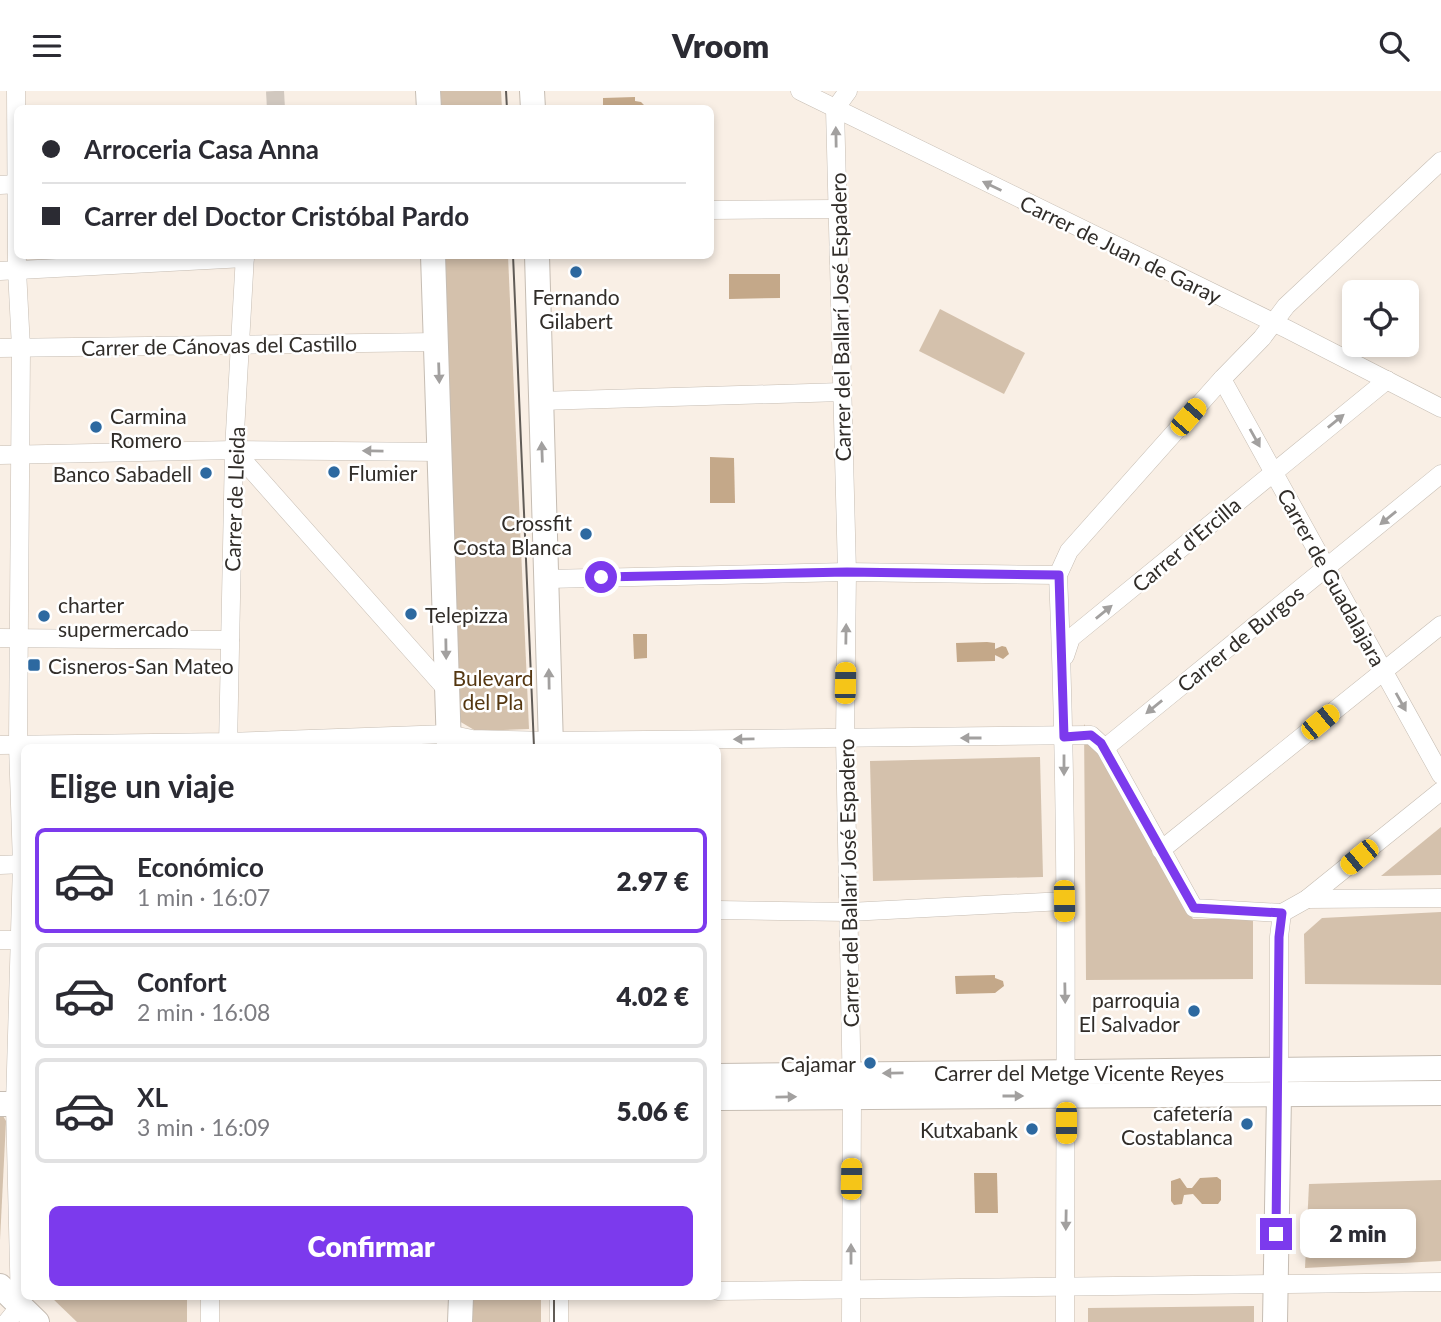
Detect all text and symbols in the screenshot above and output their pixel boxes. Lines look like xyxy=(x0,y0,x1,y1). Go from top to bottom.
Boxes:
text: Vroom xyxy=(672,26,769,65)
icon: menu xyxy=(28,27,66,65)
icon: search xyxy=(1375,27,1413,65)
one-way arrow xyxy=(830,126,841,148)
text: Arroceria Casa Anna xyxy=(84,133,319,165)
street label: Carrer del Ballarí José Espadero xyxy=(825,172,855,462)
one-way arrow xyxy=(982,180,1002,191)
street label: Carrer de Juan de Garay xyxy=(1016,189,1226,309)
text: Carrer del Doctor Cristóbal Pardo xyxy=(84,200,469,232)
marker: Fernando Gilabert xyxy=(568,264,584,280)
map controls xyxy=(1342,280,1419,357)
button: locate xyxy=(1342,280,1419,357)
place label: Fernando Gilabert xyxy=(532,284,620,333)
street label: Carrer de Cánovas del Castillo xyxy=(81,330,357,360)
one-way arrow xyxy=(433,362,444,384)
car xyxy=(1167,394,1210,440)
place label: Carmina Romero xyxy=(110,403,187,452)
one-way arrow xyxy=(1327,413,1345,428)
marker: Carmina Romero xyxy=(88,419,104,435)
street label: Carrer de Lleida xyxy=(219,426,249,572)
one-way arrow xyxy=(1249,429,1261,448)
one-way arrow xyxy=(537,440,548,462)
one-way arrow xyxy=(362,446,384,457)
place label: Flumier xyxy=(348,460,418,485)
place label: Banco Sabadell xyxy=(53,461,192,486)
marker: Flumier xyxy=(326,464,342,480)
marker: Banco Sabadell xyxy=(198,465,214,481)
street label: Carrer de Guadalajara xyxy=(1273,484,1391,670)
street label: Carrer d'Ercilla xyxy=(1127,492,1245,596)
place label: Crossfit Costa Blanca xyxy=(453,510,572,559)
one-way arrow xyxy=(1380,510,1398,525)
marker: Crossfit Costa Blanca xyxy=(578,526,594,542)
route start xyxy=(585,561,617,593)
street label: Carrer de Burgos xyxy=(1172,579,1308,697)
place label: charter supermercado xyxy=(58,592,189,641)
place label: Telepizza xyxy=(425,602,508,627)
one-way arrow xyxy=(1094,604,1112,619)
marker: Telepizza xyxy=(403,606,419,622)
marker: charter supermercado xyxy=(36,608,52,624)
one-way arrow xyxy=(840,623,852,645)
one-way arrow xyxy=(440,638,451,660)
place label: Cisneros-San Mateo xyxy=(48,653,234,678)
marker: Cisneros-San Mateo xyxy=(26,657,42,673)
car xyxy=(835,662,856,704)
park label: Bulevard del Pla xyxy=(453,665,533,714)
one-way arrow xyxy=(543,668,555,690)
one-way arrow xyxy=(1395,692,1407,712)
one-way arrow xyxy=(1146,700,1164,715)
car xyxy=(1298,701,1343,743)
one-way arrow xyxy=(960,732,982,743)
one-way arrow xyxy=(733,733,755,745)
street label: Carrer del Ballarí José Espadero xyxy=(833,738,863,1028)
one-way arrow xyxy=(1058,755,1070,777)
text: Elige un viaje xyxy=(49,766,234,805)
car xyxy=(1337,836,1382,878)
icon: car xyxy=(53,849,116,912)
text: Económico xyxy=(137,851,264,883)
text: 2.97 € xyxy=(616,865,689,897)
car xyxy=(1054,880,1075,922)
text: 1 min · 16:07 xyxy=(137,883,270,911)
icon: car xyxy=(53,964,116,1027)
text: Confort xyxy=(137,966,227,998)
text: 4.02 € xyxy=(616,980,689,1012)
one-way arrow xyxy=(1059,982,1071,1004)
place label: parroquia El Salvador xyxy=(1079,987,1180,1036)
text: 2 min · 16:08 xyxy=(137,998,270,1026)
marker: parroquia El Salvador xyxy=(1186,1003,1202,1019)
place label: Cajamar xyxy=(781,1051,856,1076)
marker: Cajamar xyxy=(862,1055,878,1071)
street label: Carrer del Metge Vicente Reyes xyxy=(934,1060,1224,1085)
one-way arrow xyxy=(881,1068,903,1079)
icon: car xyxy=(53,1079,116,1142)
text: XL xyxy=(137,1081,168,1113)
one-way arrow xyxy=(1002,1090,1024,1102)
one-way arrow xyxy=(775,1092,797,1103)
text: 5.06 € xyxy=(616,1095,689,1127)
place label: cafetería Costablanca xyxy=(1121,1100,1233,1149)
car xyxy=(1056,1102,1077,1144)
text: 3 min · 16:09 xyxy=(137,1113,270,1141)
marker: cafetería Costablanca xyxy=(1239,1116,1255,1132)
place label: Kutxabank xyxy=(920,1117,1018,1142)
marker: Kutxabank xyxy=(1024,1121,1040,1137)
car xyxy=(841,1158,862,1200)
button: Confirmar xyxy=(49,1206,693,1286)
callout: 2 min xyxy=(1300,1209,1416,1259)
one-way arrow xyxy=(1060,1210,1071,1232)
route end xyxy=(1260,1218,1292,1250)
text: 2 min xyxy=(1329,1219,1387,1247)
one-way arrow xyxy=(845,1243,857,1265)

